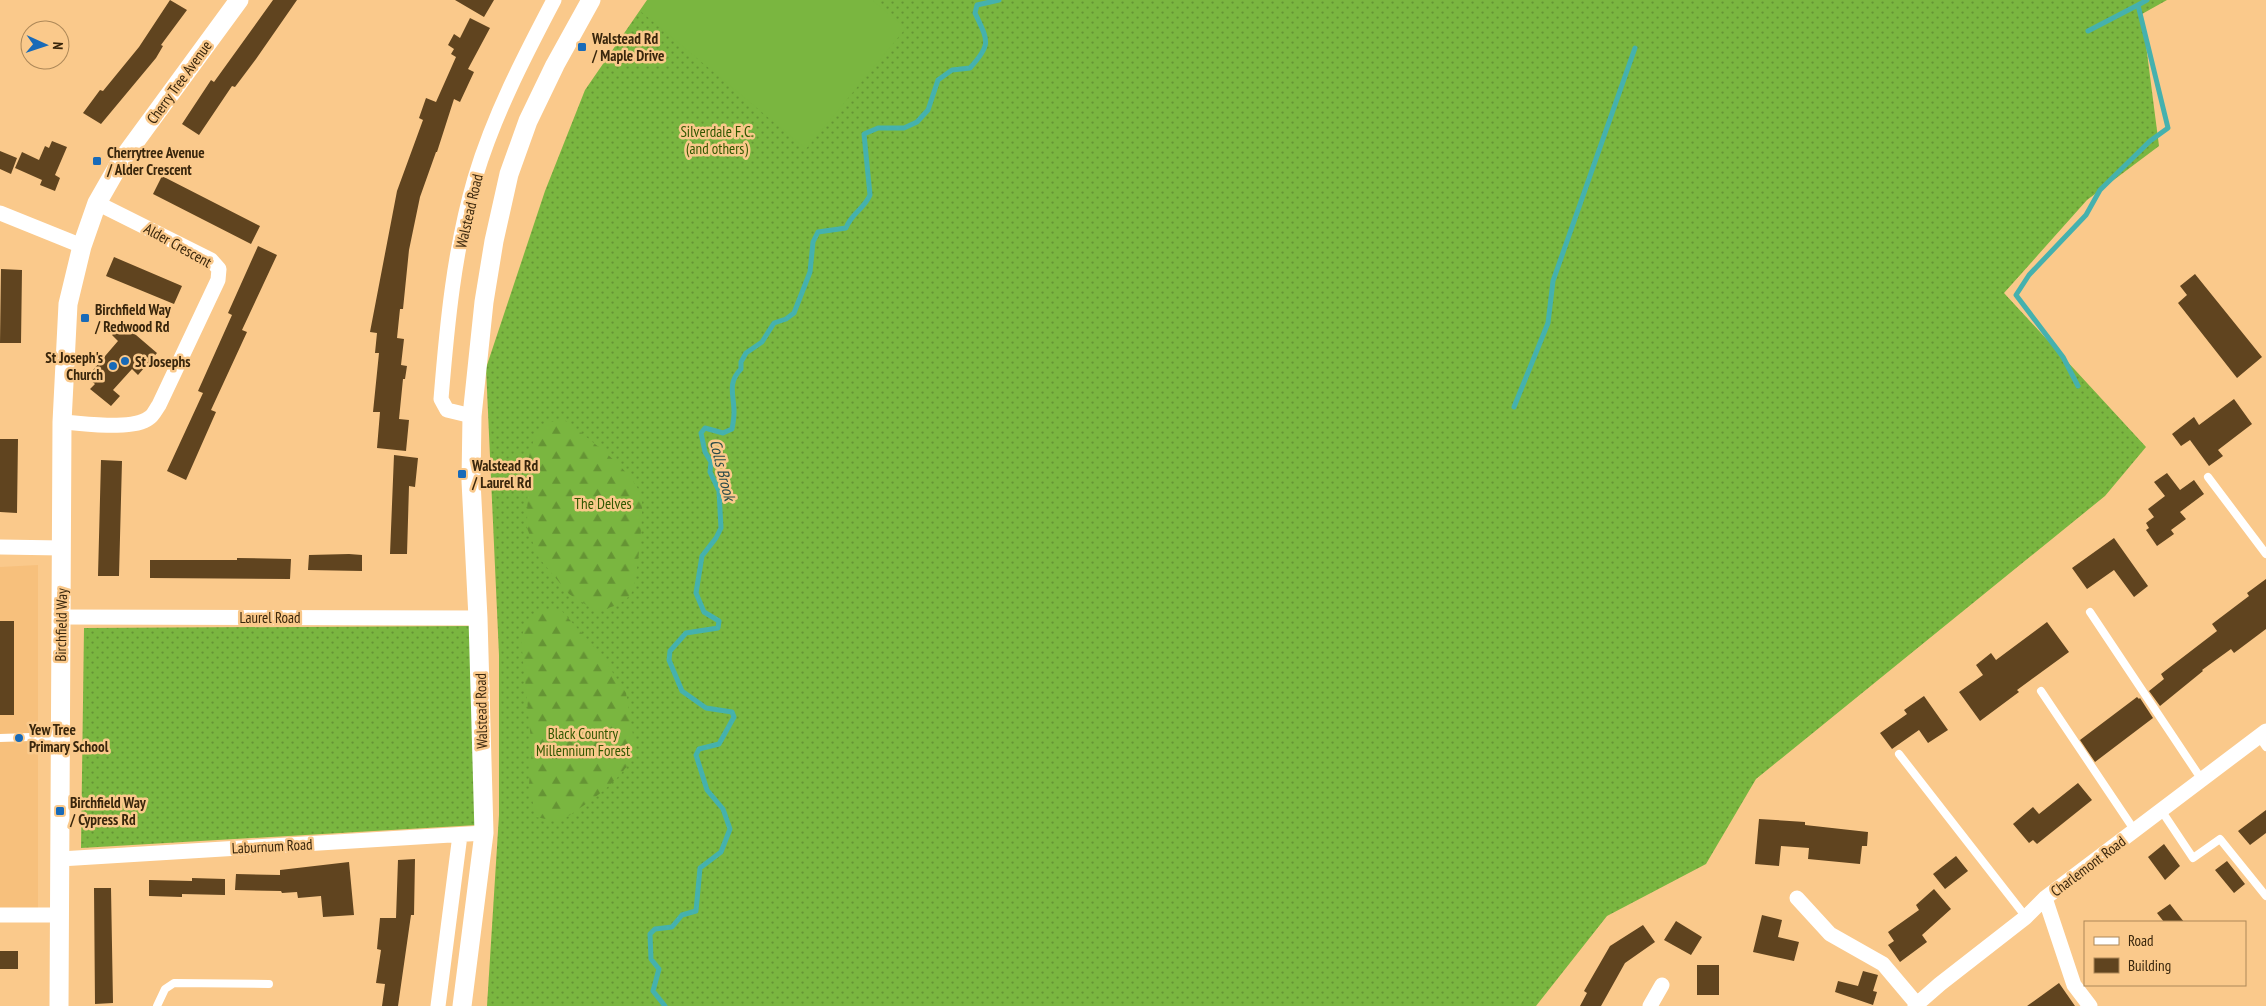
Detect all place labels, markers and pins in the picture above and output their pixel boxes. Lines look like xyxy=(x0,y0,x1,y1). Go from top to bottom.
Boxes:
place label: Walstead Rd / Maple Drive xyxy=(591,29,664,65)
marker: Walstead Rd / Maple Drive xyxy=(576,41,588,53)
place label: Cherrytree Avenue / Alder Crescent xyxy=(106,143,205,179)
marker: Cherrytree Avenue / Alder Crescent xyxy=(91,155,103,167)
place label: Birchfield Way / Redwood Rd xyxy=(94,300,172,336)
marker: Birchfield Way / Redwood Rd xyxy=(79,312,91,324)
place label: St Joseph's Church xyxy=(45,348,103,384)
place label: St Josephs xyxy=(135,352,190,371)
marker: St Josephs xyxy=(119,355,131,367)
marker: St Joseph's Church xyxy=(107,360,119,372)
place label: Walstead Rd / Laurel Rd xyxy=(471,456,539,492)
marker: Walstead Rd / Laurel Rd xyxy=(456,468,468,480)
place label: Yew Tree Primary School xyxy=(28,720,109,756)
marker: Yew Tree Primary School xyxy=(13,732,25,744)
place label: Birchfield Way / Cypress Rd xyxy=(69,793,147,829)
marker: Birchfield Way / Cypress Rd xyxy=(54,805,66,817)

